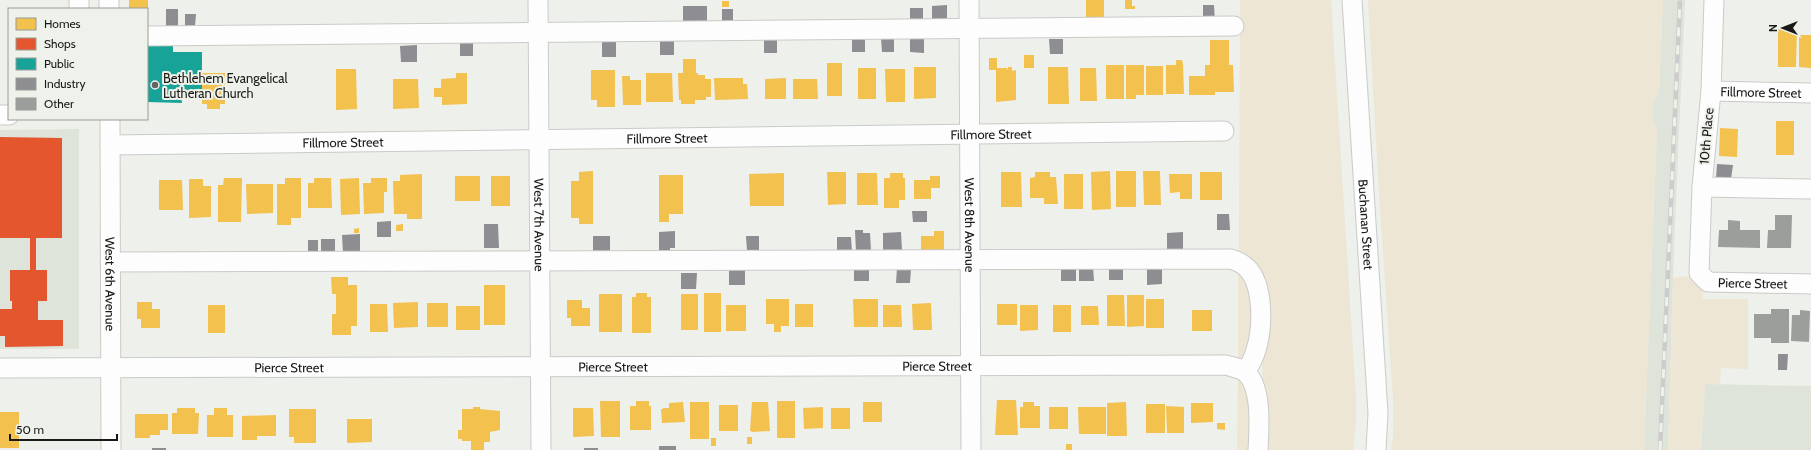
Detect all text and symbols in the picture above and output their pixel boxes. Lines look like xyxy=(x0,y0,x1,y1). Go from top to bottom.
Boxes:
legend xyxy=(8,8,148,120)
north arrow xyxy=(1763,8,1803,48)
text: Homes xyxy=(44,16,81,31)
text: N xyxy=(1766,24,1780,32)
text: Shops xyxy=(44,36,76,51)
text: Public xyxy=(44,56,75,71)
place label: Bethlehem Evangelical Lutheran Church xyxy=(163,70,288,101)
text: Industry xyxy=(44,76,85,91)
marker: Bethlehem Evangelical Lutheran Church xyxy=(150,80,160,90)
street label: Fillmore Street xyxy=(1720,83,1802,101)
text: Other xyxy=(44,96,74,111)
street label: 10th Place xyxy=(1696,107,1716,165)
street label: Fillmore Street xyxy=(950,125,1032,142)
street label: Fillmore Street xyxy=(626,129,708,147)
street label: Fillmore Street xyxy=(302,134,384,151)
street label: West 7th Avenue xyxy=(531,178,548,272)
street label: West 8th Avenue xyxy=(962,178,978,273)
street label: Buchanan Street xyxy=(1355,179,1377,271)
street label: West 6th Avenue xyxy=(102,237,119,331)
street label: Pierce Street xyxy=(1718,274,1788,292)
street label: Pierce Street xyxy=(578,358,648,375)
street label: Pierce Street xyxy=(902,358,972,374)
street label: Pierce Street xyxy=(254,359,324,375)
scale bar xyxy=(10,416,117,442)
text: 50 m xyxy=(16,422,44,437)

